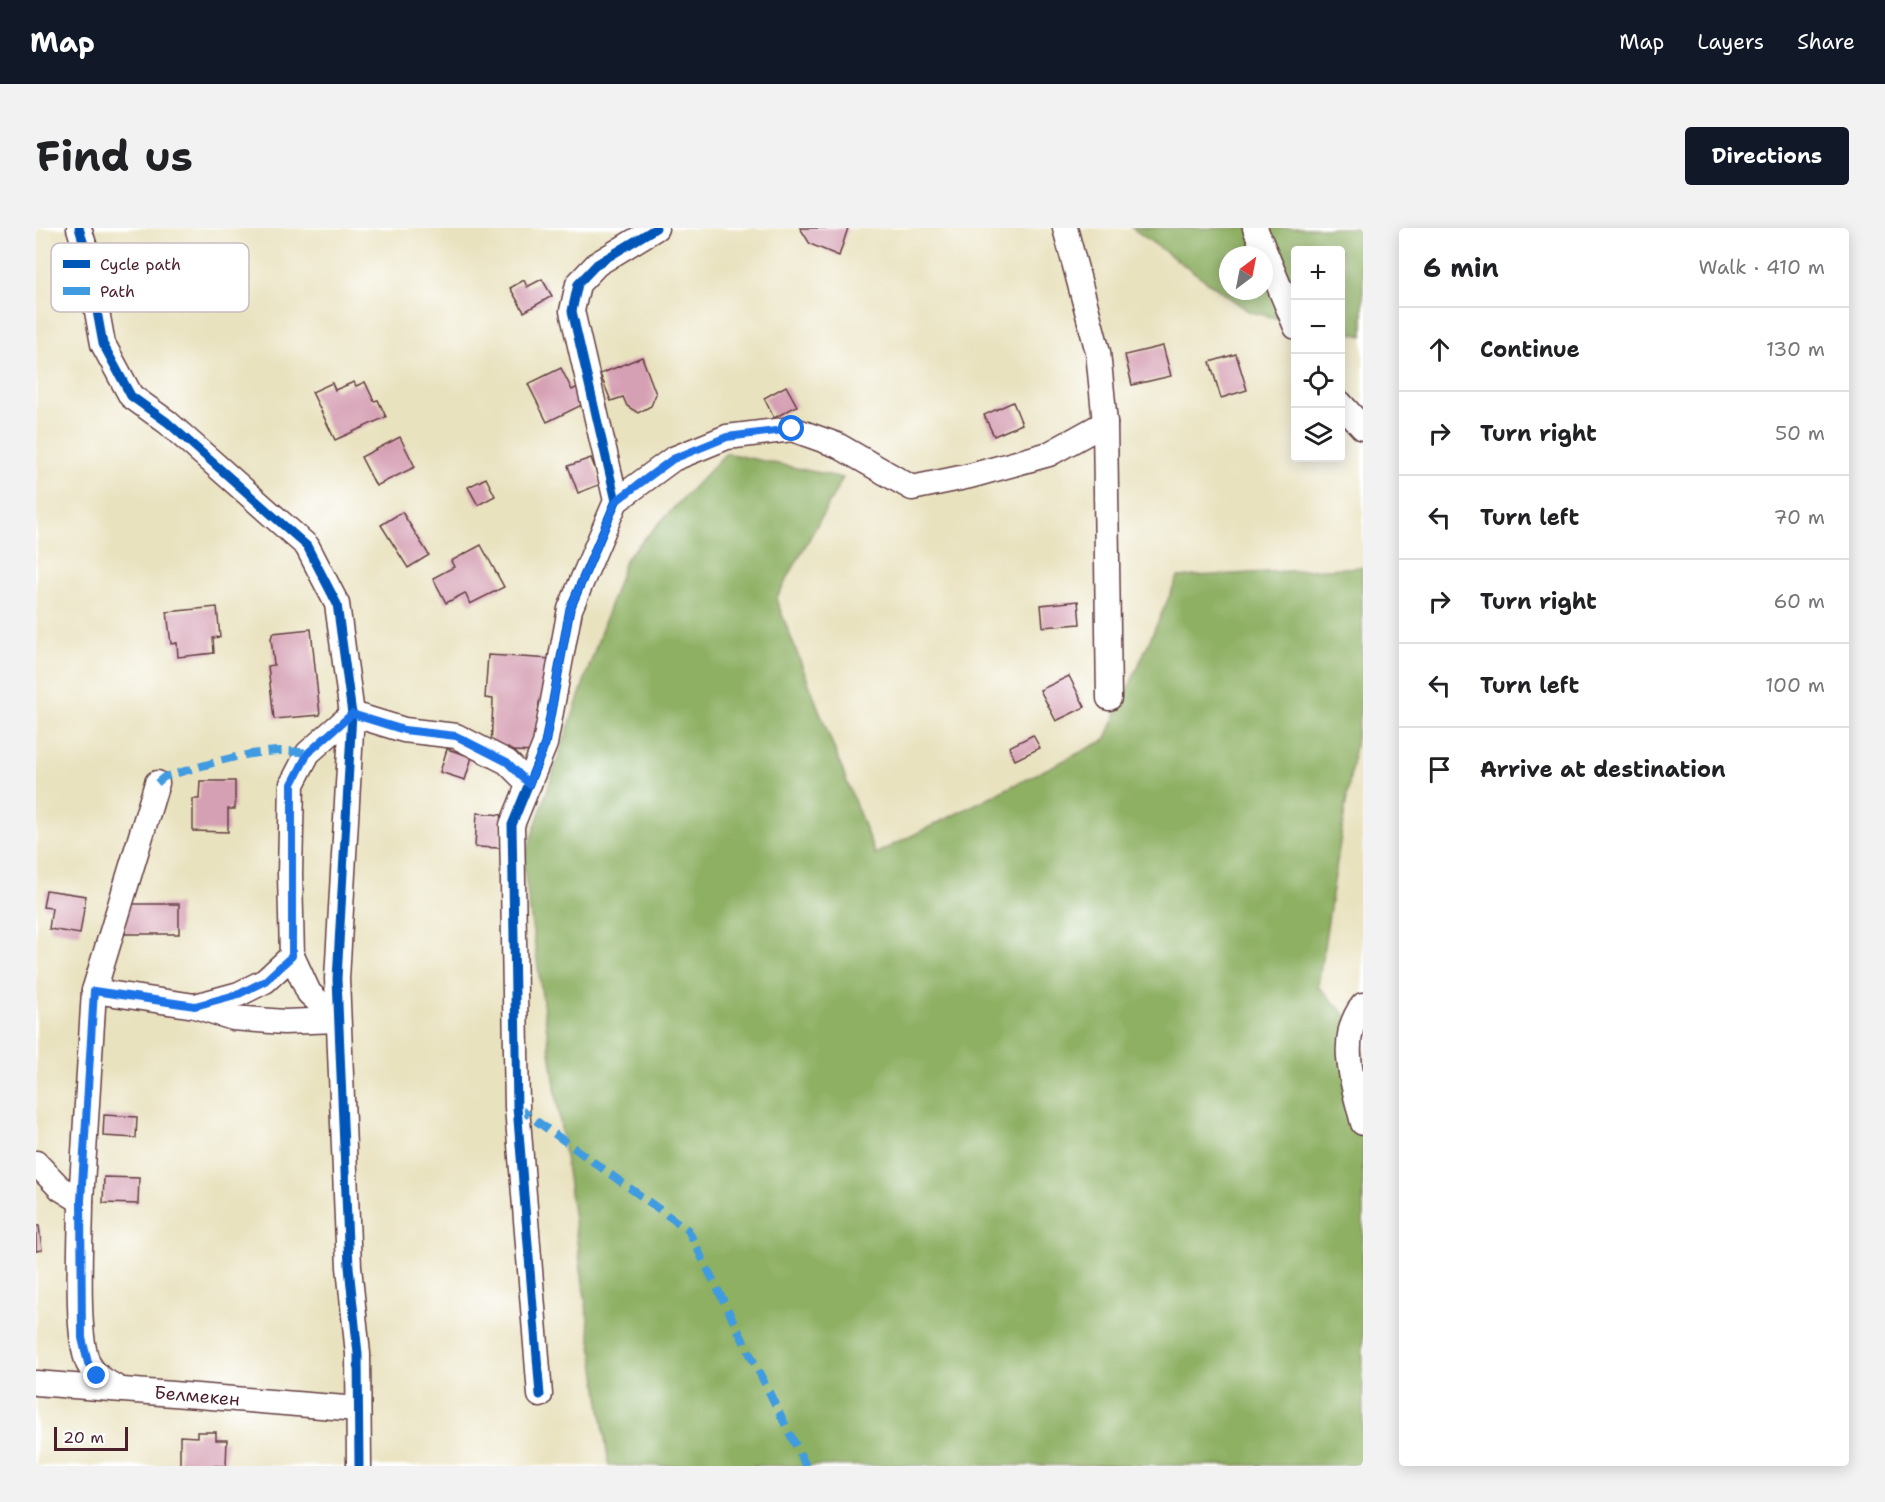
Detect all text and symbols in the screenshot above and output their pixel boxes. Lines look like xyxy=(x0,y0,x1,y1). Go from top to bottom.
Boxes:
text: Map xyxy=(30,23,95,61)
text: Map xyxy=(1619,28,1664,56)
text: Layers xyxy=(1697,28,1764,56)
text: Share xyxy=(1797,28,1855,56)
button: Directions xyxy=(1685,127,1849,185)
text: Find us xyxy=(36,128,193,184)
legend xyxy=(51,243,249,312)
north arrow xyxy=(1219,246,1273,300)
map controls xyxy=(1291,246,1345,462)
button: + xyxy=(1291,246,1345,300)
text: 6 min xyxy=(1423,250,1499,285)
text: Cycle path xyxy=(100,254,181,275)
text: Walk · 410 m xyxy=(1699,254,1825,280)
text: Path xyxy=(100,281,135,302)
button: − xyxy=(1291,300,1345,354)
icon: ahead xyxy=(1423,333,1456,366)
text: Continue xyxy=(1480,335,1580,364)
text: 130 m xyxy=(1766,336,1825,362)
button: locate xyxy=(1291,354,1345,408)
button: layers xyxy=(1291,408,1345,462)
route start xyxy=(778,415,804,441)
icon: right xyxy=(1423,417,1456,450)
text: Turn right xyxy=(1480,419,1597,448)
text: 50 m xyxy=(1775,420,1825,446)
icon: left xyxy=(1423,501,1456,534)
text: Turn left xyxy=(1480,503,1579,532)
text: 70 m xyxy=(1773,504,1825,530)
icon: right xyxy=(1423,585,1456,618)
text: Turn right xyxy=(1480,587,1597,616)
text: 60 m xyxy=(1773,588,1825,614)
icon: left xyxy=(1423,669,1456,702)
text: Turn left xyxy=(1480,671,1579,700)
text: 100 m xyxy=(1765,672,1825,698)
icon: arrive xyxy=(1423,753,1456,786)
text: Arrive at destination xyxy=(1480,755,1726,784)
route end xyxy=(83,1362,109,1388)
street label: Белмекен xyxy=(153,1380,241,1412)
scale bar xyxy=(54,1424,128,1452)
text: 20 m xyxy=(63,1427,104,1448)

